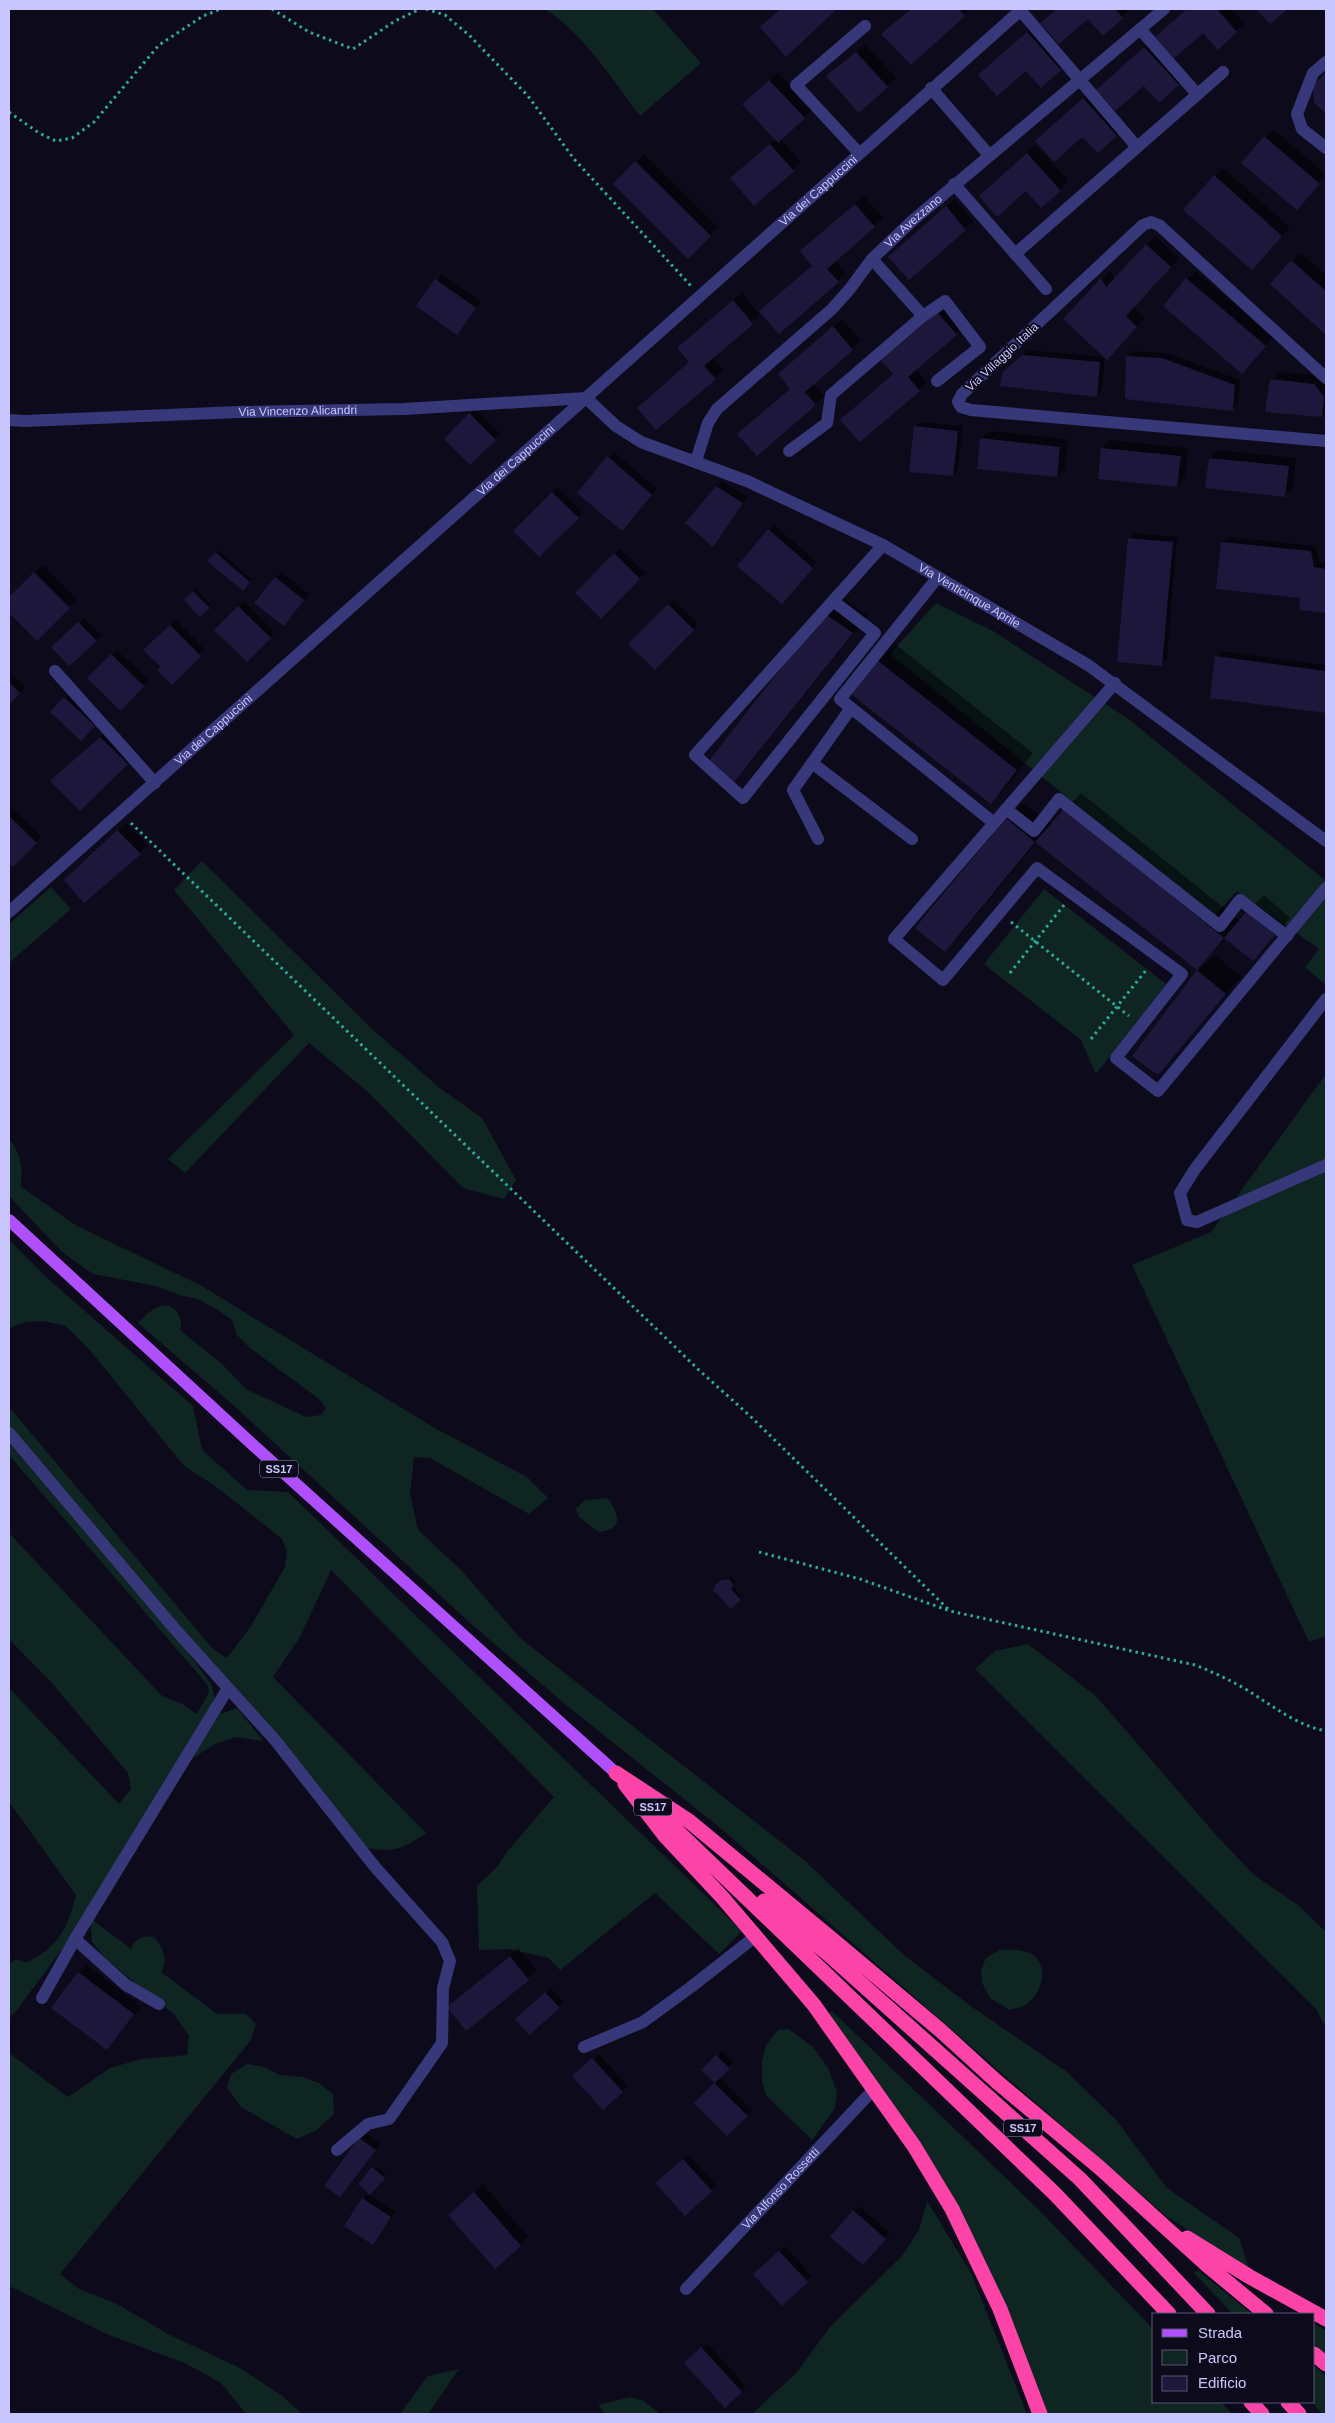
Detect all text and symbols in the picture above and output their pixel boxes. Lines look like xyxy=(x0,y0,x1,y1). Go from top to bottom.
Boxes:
street label: Via dei Cappuccini xyxy=(776,152,860,229)
street label: Via Avezzano xyxy=(882,192,945,250)
street label: Via Villaggio Italia xyxy=(963,320,1041,394)
street label: Via Vincenzo Alicandri xyxy=(238,403,357,419)
street label: Via dei Cappuccini xyxy=(474,422,558,498)
street label: Via Venticinque Aprile xyxy=(916,560,1023,631)
street label: Via dei Cappuccini xyxy=(172,691,255,768)
road number: SS17 xyxy=(260,1460,298,1478)
road number: SS17 xyxy=(634,1798,672,1815)
road number: SS17 xyxy=(1004,2120,1042,2136)
street label: Via Alfonso Rossetti xyxy=(739,2145,822,2232)
legend xyxy=(1152,2313,1315,2403)
text: Strada xyxy=(1198,2324,1243,2341)
text: Parco xyxy=(1198,2349,1237,2366)
text: Edificio xyxy=(1198,2374,1246,2391)

